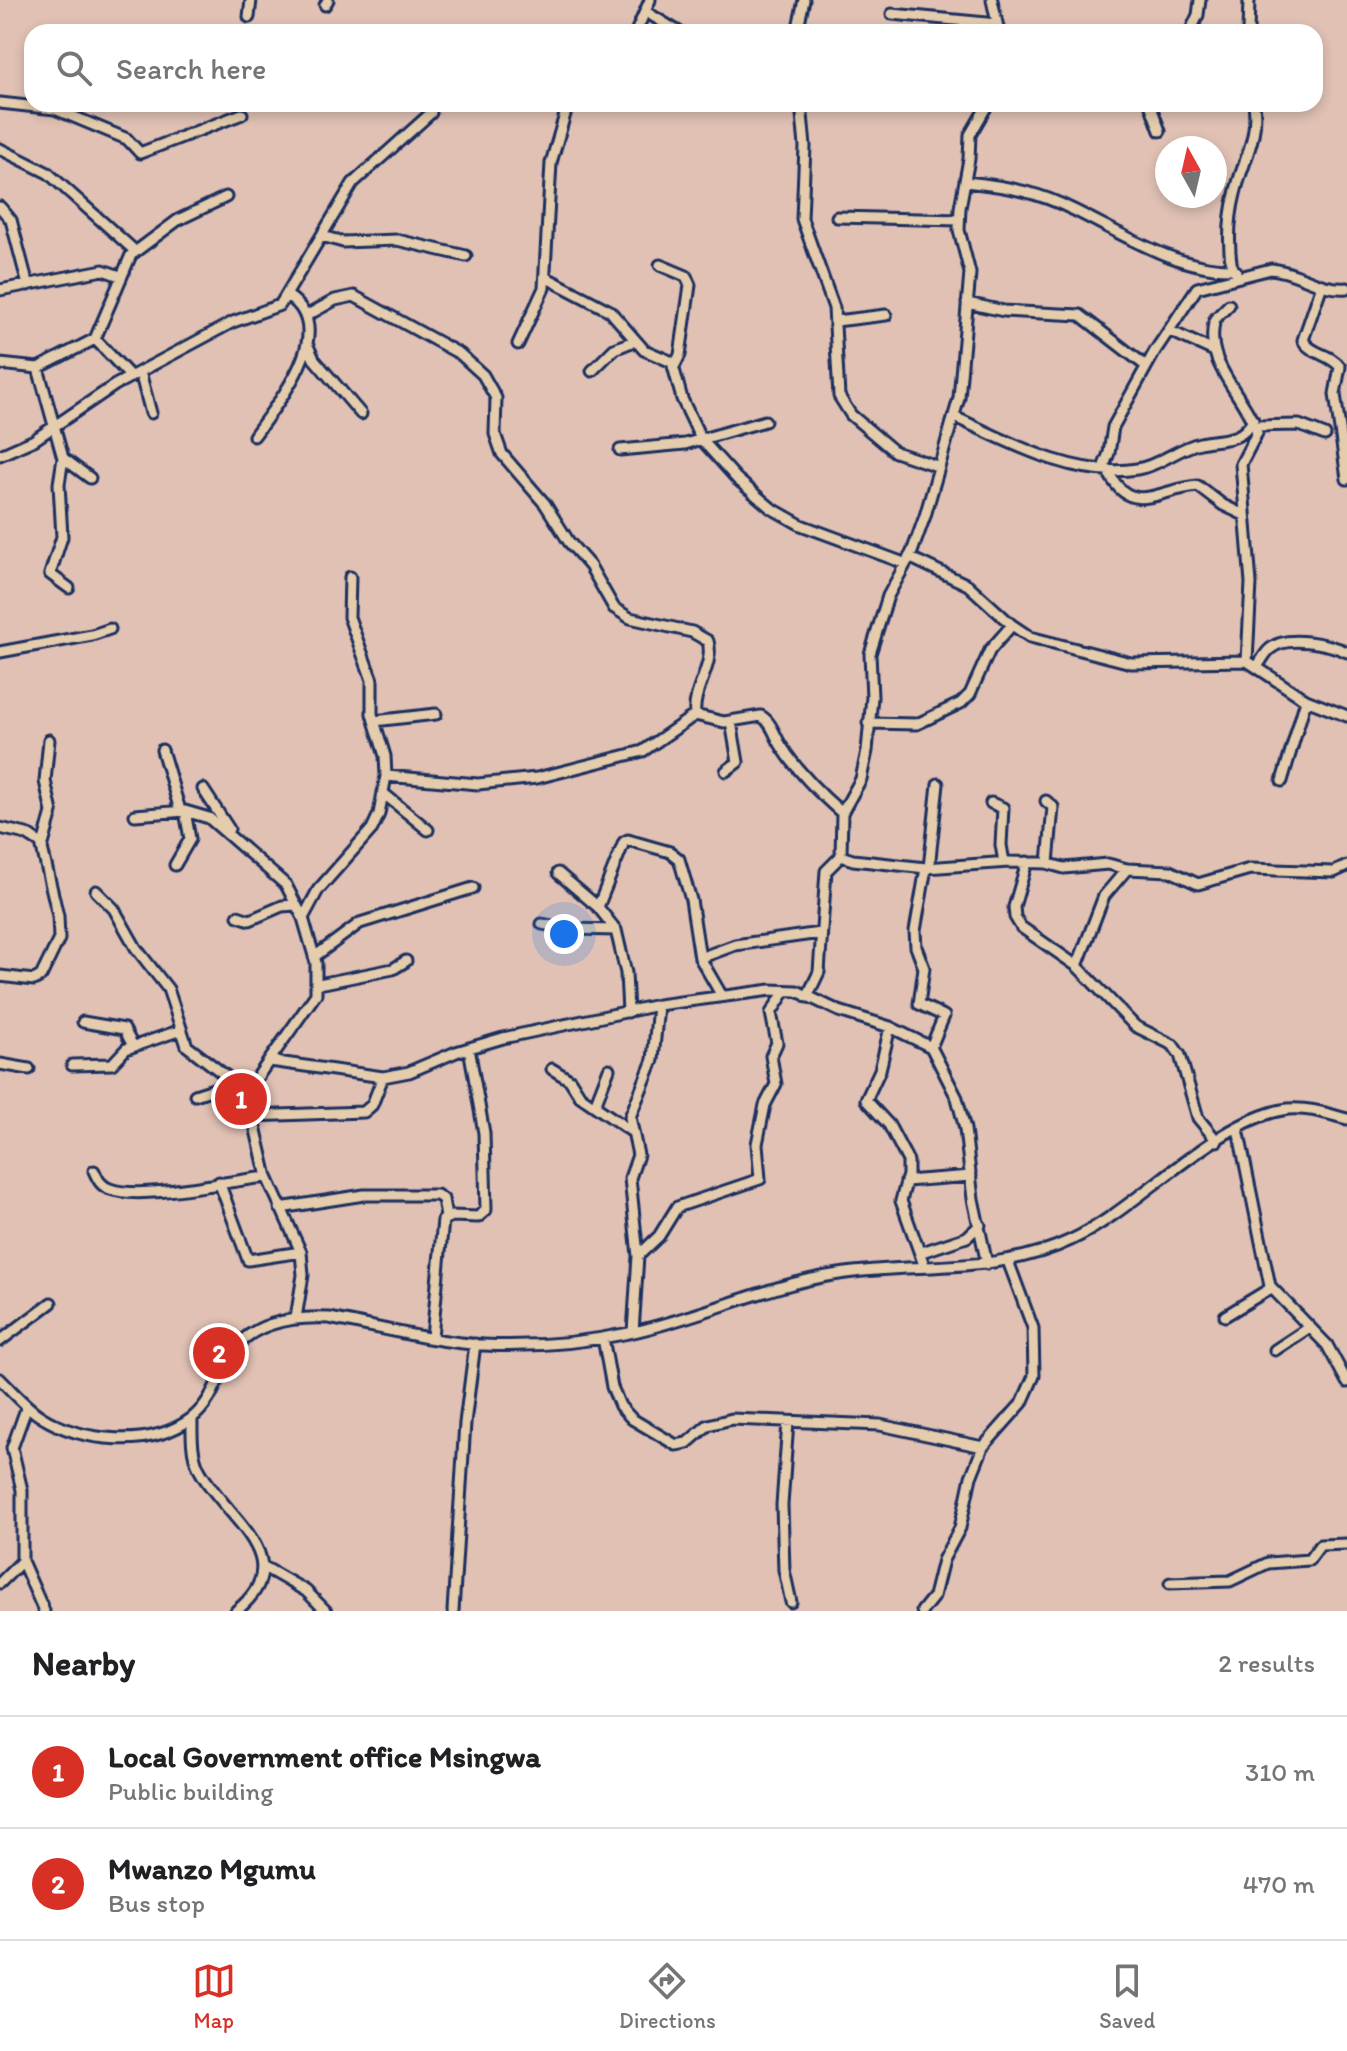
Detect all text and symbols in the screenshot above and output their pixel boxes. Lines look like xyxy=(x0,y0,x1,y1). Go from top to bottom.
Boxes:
search box xyxy=(24,24,1323,112)
icon: search xyxy=(52,46,96,90)
text: Search here xyxy=(116,50,266,87)
north arrow xyxy=(1155,136,1227,208)
your location xyxy=(544,914,584,954)
pin: 1 xyxy=(215,1069,267,1129)
pin: 2 xyxy=(193,1323,245,1383)
text: Nearby xyxy=(32,1643,135,1684)
text: 2 results xyxy=(1218,1647,1315,1679)
text: Local Government office Msingwa xyxy=(108,1738,541,1775)
text: 1 xyxy=(52,1756,64,1788)
text: 310 m xyxy=(1245,1756,1315,1788)
text: Public building xyxy=(108,1775,274,1807)
text: Mwanzo Mgumu xyxy=(108,1850,316,1887)
text: 2 xyxy=(51,1868,65,1900)
text: 470 m xyxy=(1243,1868,1315,1900)
text: Bus stop xyxy=(108,1887,205,1919)
tab: Map xyxy=(192,1959,236,2034)
tab: Directions xyxy=(619,1959,716,2034)
tab: Saved xyxy=(1099,1959,1155,2034)

